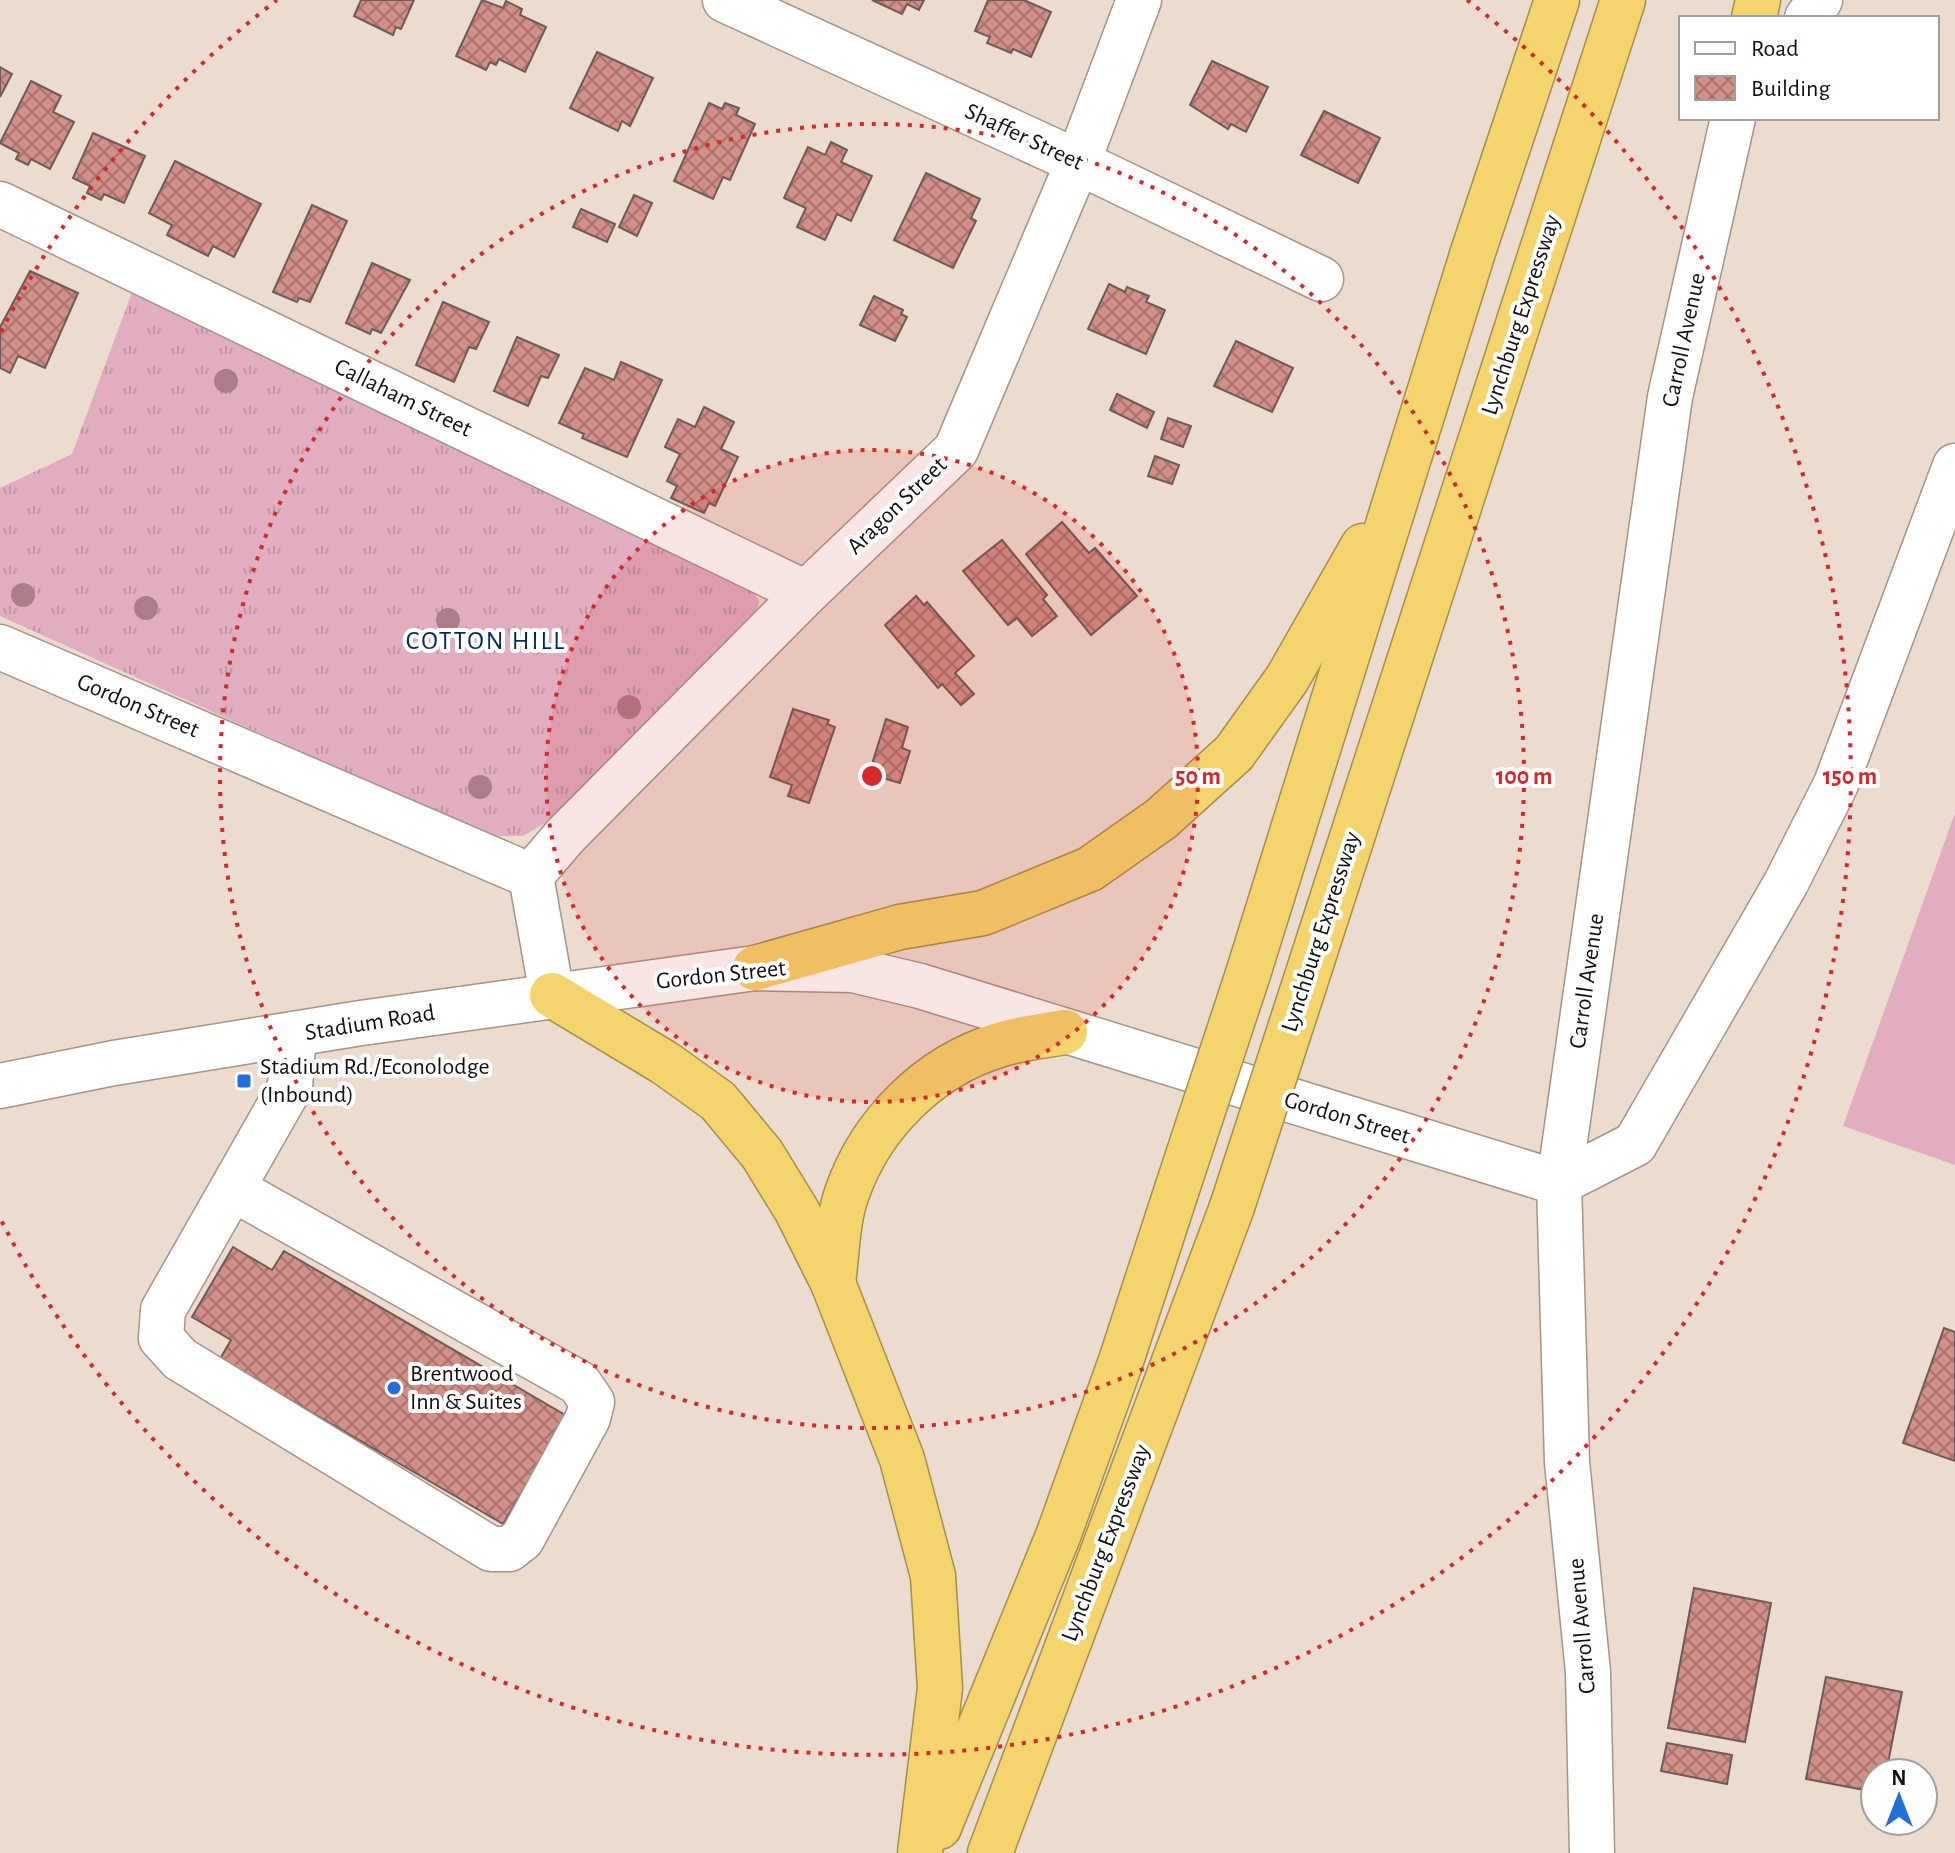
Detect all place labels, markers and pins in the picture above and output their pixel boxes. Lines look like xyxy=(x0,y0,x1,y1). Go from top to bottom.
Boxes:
centre of rings xyxy=(858,762,886,790)
place label: Stadium Rd./Econolodge (Inbound) xyxy=(260,1055,490,1107)
marker: Stadium Rd./Econolodge (Inbound) xyxy=(235,1072,253,1090)
place label: Brentwood Inn & Suites xyxy=(410,1362,522,1414)
marker: Brentwood Inn & Suites xyxy=(385,1379,403,1397)

